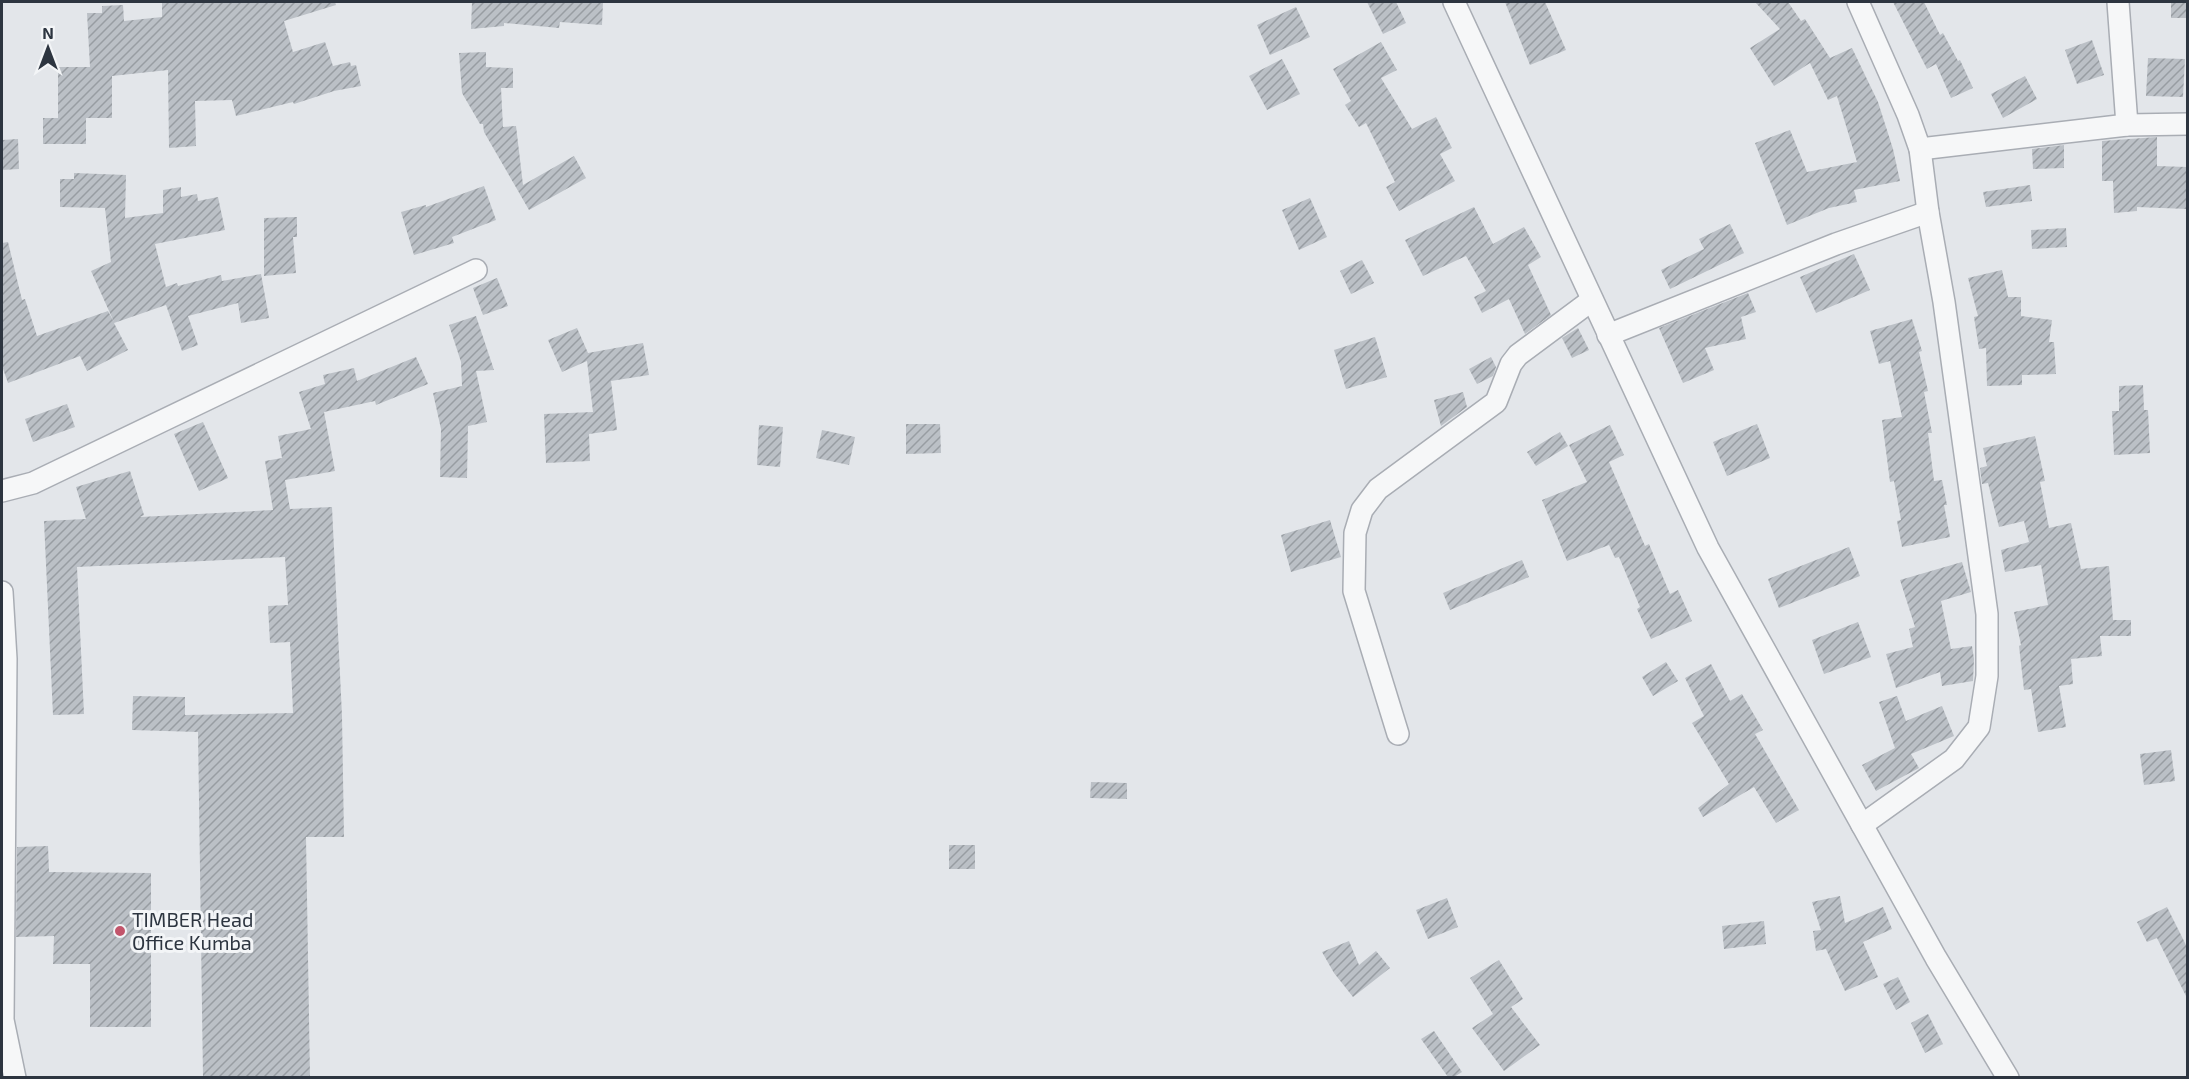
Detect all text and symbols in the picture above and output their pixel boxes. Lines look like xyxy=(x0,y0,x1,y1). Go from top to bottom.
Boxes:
north arrow xyxy=(18,18,78,78)
text: N xyxy=(42,23,54,42)
place label: TIMBER Head Office Kumba xyxy=(132,907,253,954)
marker: TIMBER Head Office Kumba xyxy=(113,924,127,938)

